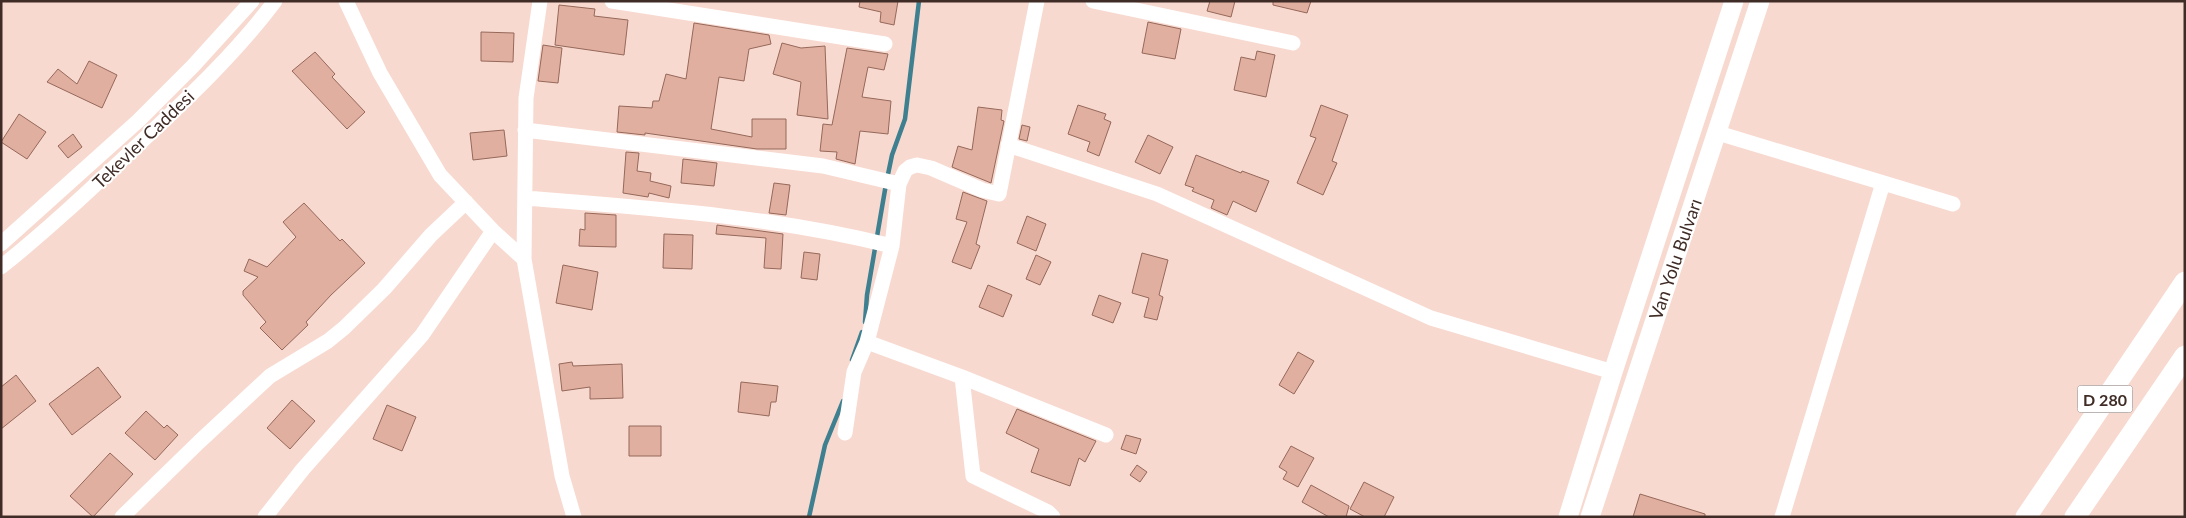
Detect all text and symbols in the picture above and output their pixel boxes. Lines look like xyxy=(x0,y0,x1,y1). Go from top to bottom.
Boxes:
street label: Tekevler Caddesi xyxy=(88,85,198,193)
street label: Van Yolu Bulvarı xyxy=(1644,195,1706,323)
road number: D 280 xyxy=(2078,386,2132,412)

